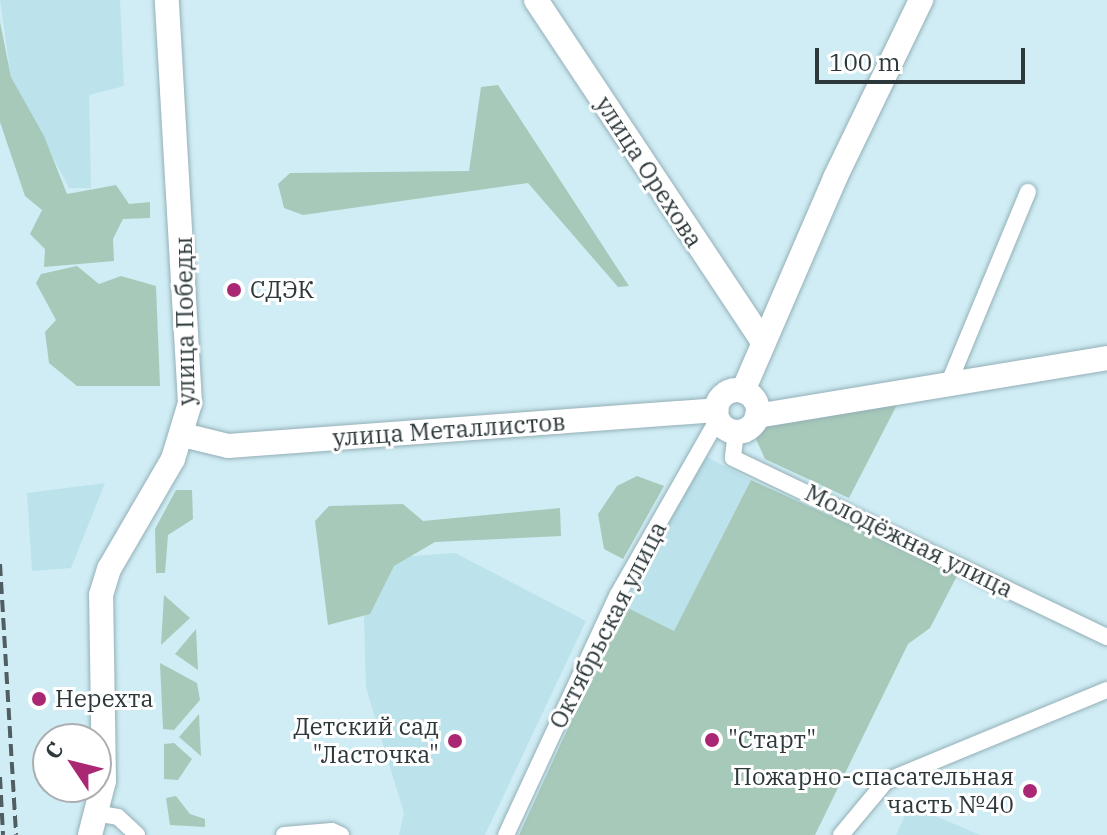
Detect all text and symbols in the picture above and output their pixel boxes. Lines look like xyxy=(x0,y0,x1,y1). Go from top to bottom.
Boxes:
scale bar xyxy=(819,32,1029,82)
text: 100 m xyxy=(829,46,901,78)
street label: улица Орехова xyxy=(589,91,709,253)
street label: улица Победы xyxy=(169,236,201,406)
place label: СДЭК xyxy=(250,276,314,304)
marker: СДЭК xyxy=(225,281,243,299)
street label: улица Металлистов xyxy=(332,408,566,452)
street label: Молодёжная улица xyxy=(800,478,1018,604)
street label: Октябрьская улица xyxy=(543,517,673,733)
place label: Нерехта xyxy=(55,685,154,713)
marker: Нерехта xyxy=(30,690,48,708)
place label: Детский сад "Ласточка" xyxy=(294,713,439,769)
north arrow xyxy=(32,723,112,803)
place label: "Старт" xyxy=(728,726,816,754)
marker: "Старт" xyxy=(703,731,721,749)
marker: Детский сад "Ласточка" xyxy=(446,732,464,750)
text: С xyxy=(37,736,70,764)
place label: Пожарно-спасательная часть №40 xyxy=(733,763,1014,819)
marker: Пожарно-спасательная часть №40 xyxy=(1021,782,1039,800)

